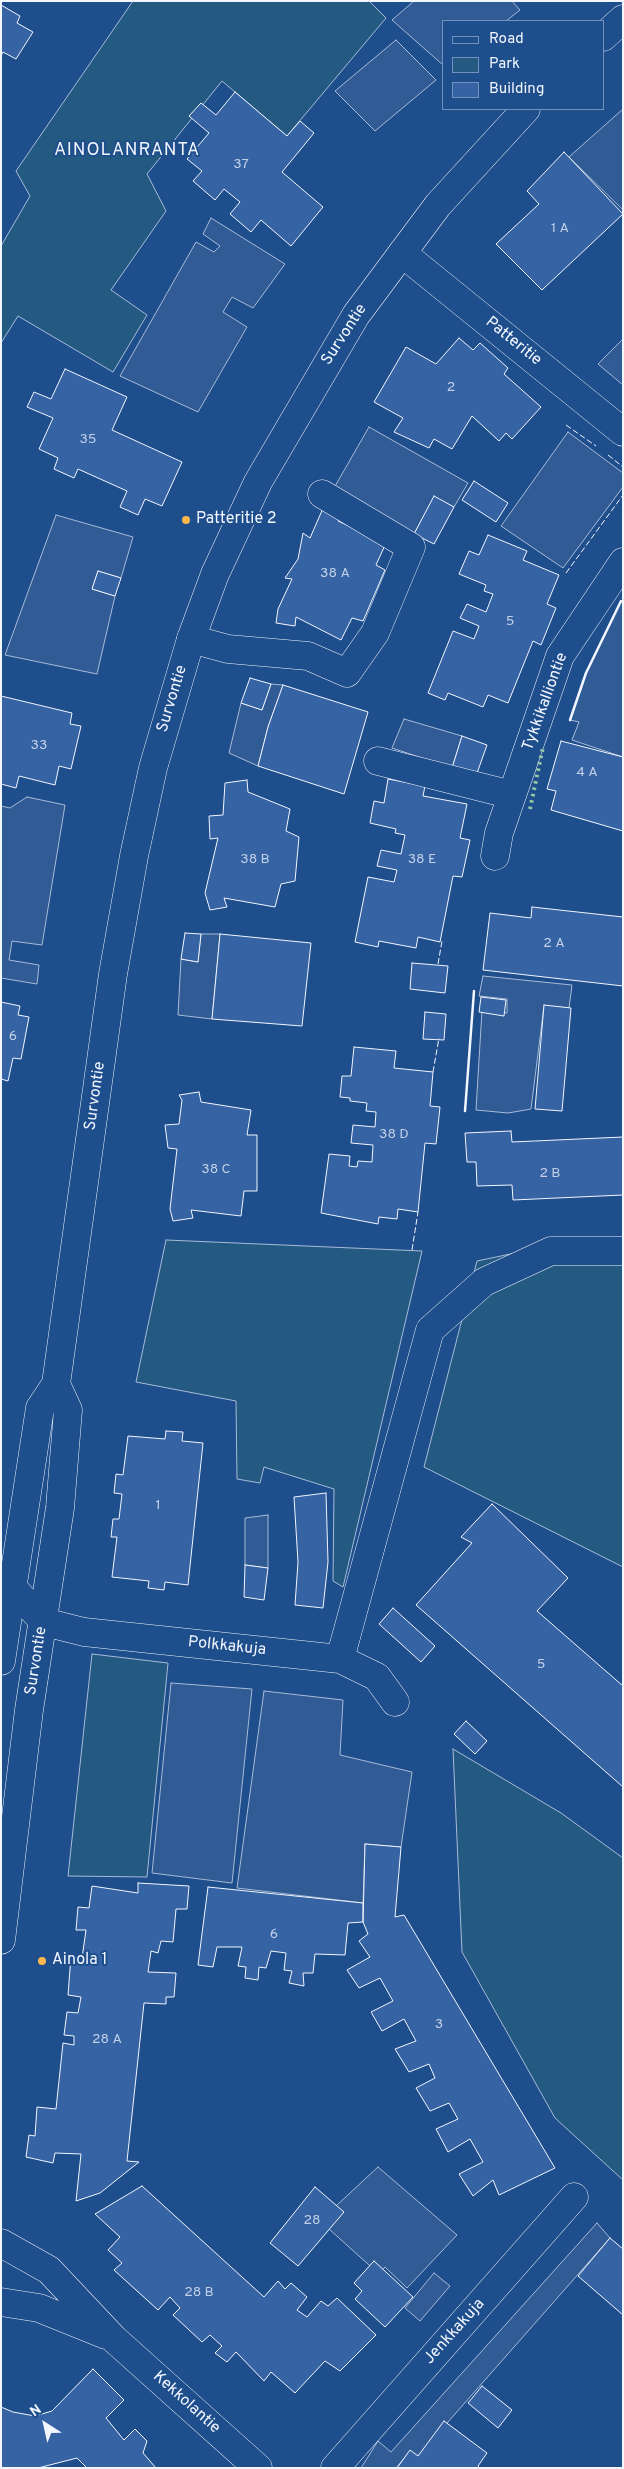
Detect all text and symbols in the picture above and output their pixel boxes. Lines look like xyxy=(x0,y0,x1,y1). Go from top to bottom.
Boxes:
legend xyxy=(442,20,604,110)
text: Road xyxy=(489,30,524,49)
text: Park xyxy=(489,55,520,74)
text: Building xyxy=(489,80,544,99)
district label: AINOLANRANTA xyxy=(52,140,202,162)
house number: 37 xyxy=(233,157,249,173)
house number: 1 A xyxy=(551,221,569,237)
street label: Survontie xyxy=(318,301,372,369)
street label: Patteritie xyxy=(481,313,545,371)
house number: 2 xyxy=(447,380,455,396)
house number: 35 xyxy=(79,432,97,448)
place label: Patteritie 2 xyxy=(196,510,277,530)
marker: Patteritie 2 xyxy=(180,514,192,526)
house number: 38 A xyxy=(320,566,350,582)
house number: 5 xyxy=(506,614,514,630)
street label: Tykkikalliontie xyxy=(519,650,573,754)
street label: Survontie xyxy=(154,663,192,735)
house number: 33 xyxy=(31,738,47,754)
house number: 4 A xyxy=(576,765,598,781)
house number: 38 B xyxy=(240,852,270,868)
house number: 38 E xyxy=(408,852,436,868)
house number: 2 A xyxy=(543,936,565,952)
house number: 6 xyxy=(9,1029,17,1045)
street label: Survontie xyxy=(82,1060,110,1132)
house number: 38 D xyxy=(379,1127,409,1143)
house number: 38 C xyxy=(201,1162,231,1178)
house number: 2 B xyxy=(539,1166,561,1182)
house number: 1 xyxy=(155,1498,161,1514)
street label: Survontie xyxy=(22,1625,52,1697)
street label: Polkkakuja xyxy=(187,1633,267,1661)
house number: 5 xyxy=(537,1657,545,1673)
house number: 6 xyxy=(270,1927,278,1943)
place label: Ainola 1 xyxy=(52,1951,107,1971)
marker: Ainola 1 xyxy=(36,1955,48,1967)
house number: 3 xyxy=(435,2017,443,2033)
house number: 28 A xyxy=(92,2032,122,2048)
house number: 28 xyxy=(303,2213,321,2229)
house number: 28 B xyxy=(184,2285,214,2301)
street label: Jenkkakuja xyxy=(420,2295,490,2369)
street label: Kekkolantie xyxy=(148,2368,224,2438)
north arrow xyxy=(20,2399,70,2449)
text: N xyxy=(27,2401,45,2421)

